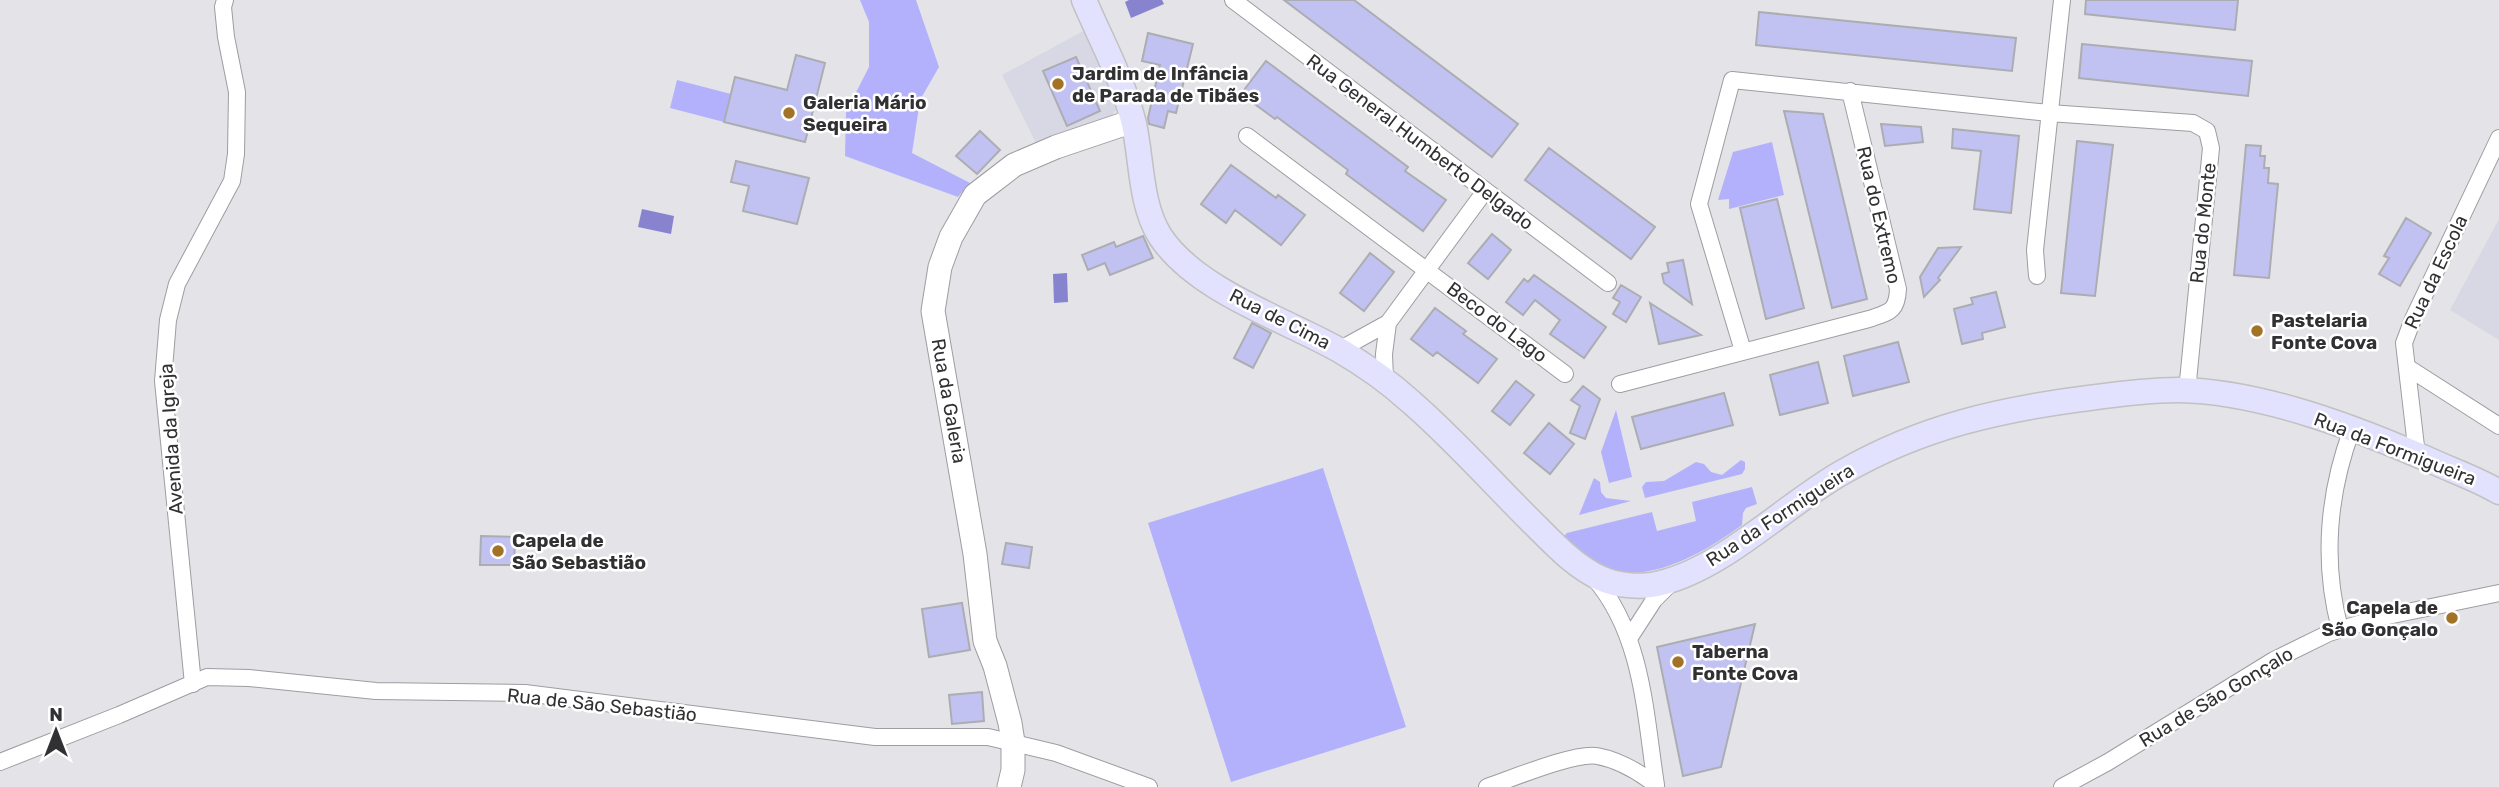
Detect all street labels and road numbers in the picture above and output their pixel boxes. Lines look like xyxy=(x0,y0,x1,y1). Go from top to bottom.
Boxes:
street label: Rua General Humberto Delgado xyxy=(1302,49,1538,235)
street label: Rua do Extremo xyxy=(1852,144,1906,286)
street label: Rua do Monte xyxy=(2185,161,2221,285)
street label: Rua da Escola xyxy=(2400,211,2472,333)
street label: Beco do Lago xyxy=(1442,277,1552,367)
street label: Rua de Cima xyxy=(1226,284,1334,354)
street label: Rua da Galeria xyxy=(927,337,971,465)
street label: Avenida da Igreja xyxy=(154,363,188,515)
street label: Rua da Formigueira xyxy=(2311,408,2479,490)
street label: Rua da Formigueira xyxy=(1702,459,1858,571)
street label: Rua de São Gonçalo xyxy=(2135,642,2297,752)
street label: Rua de São Sebastião xyxy=(506,684,698,726)

